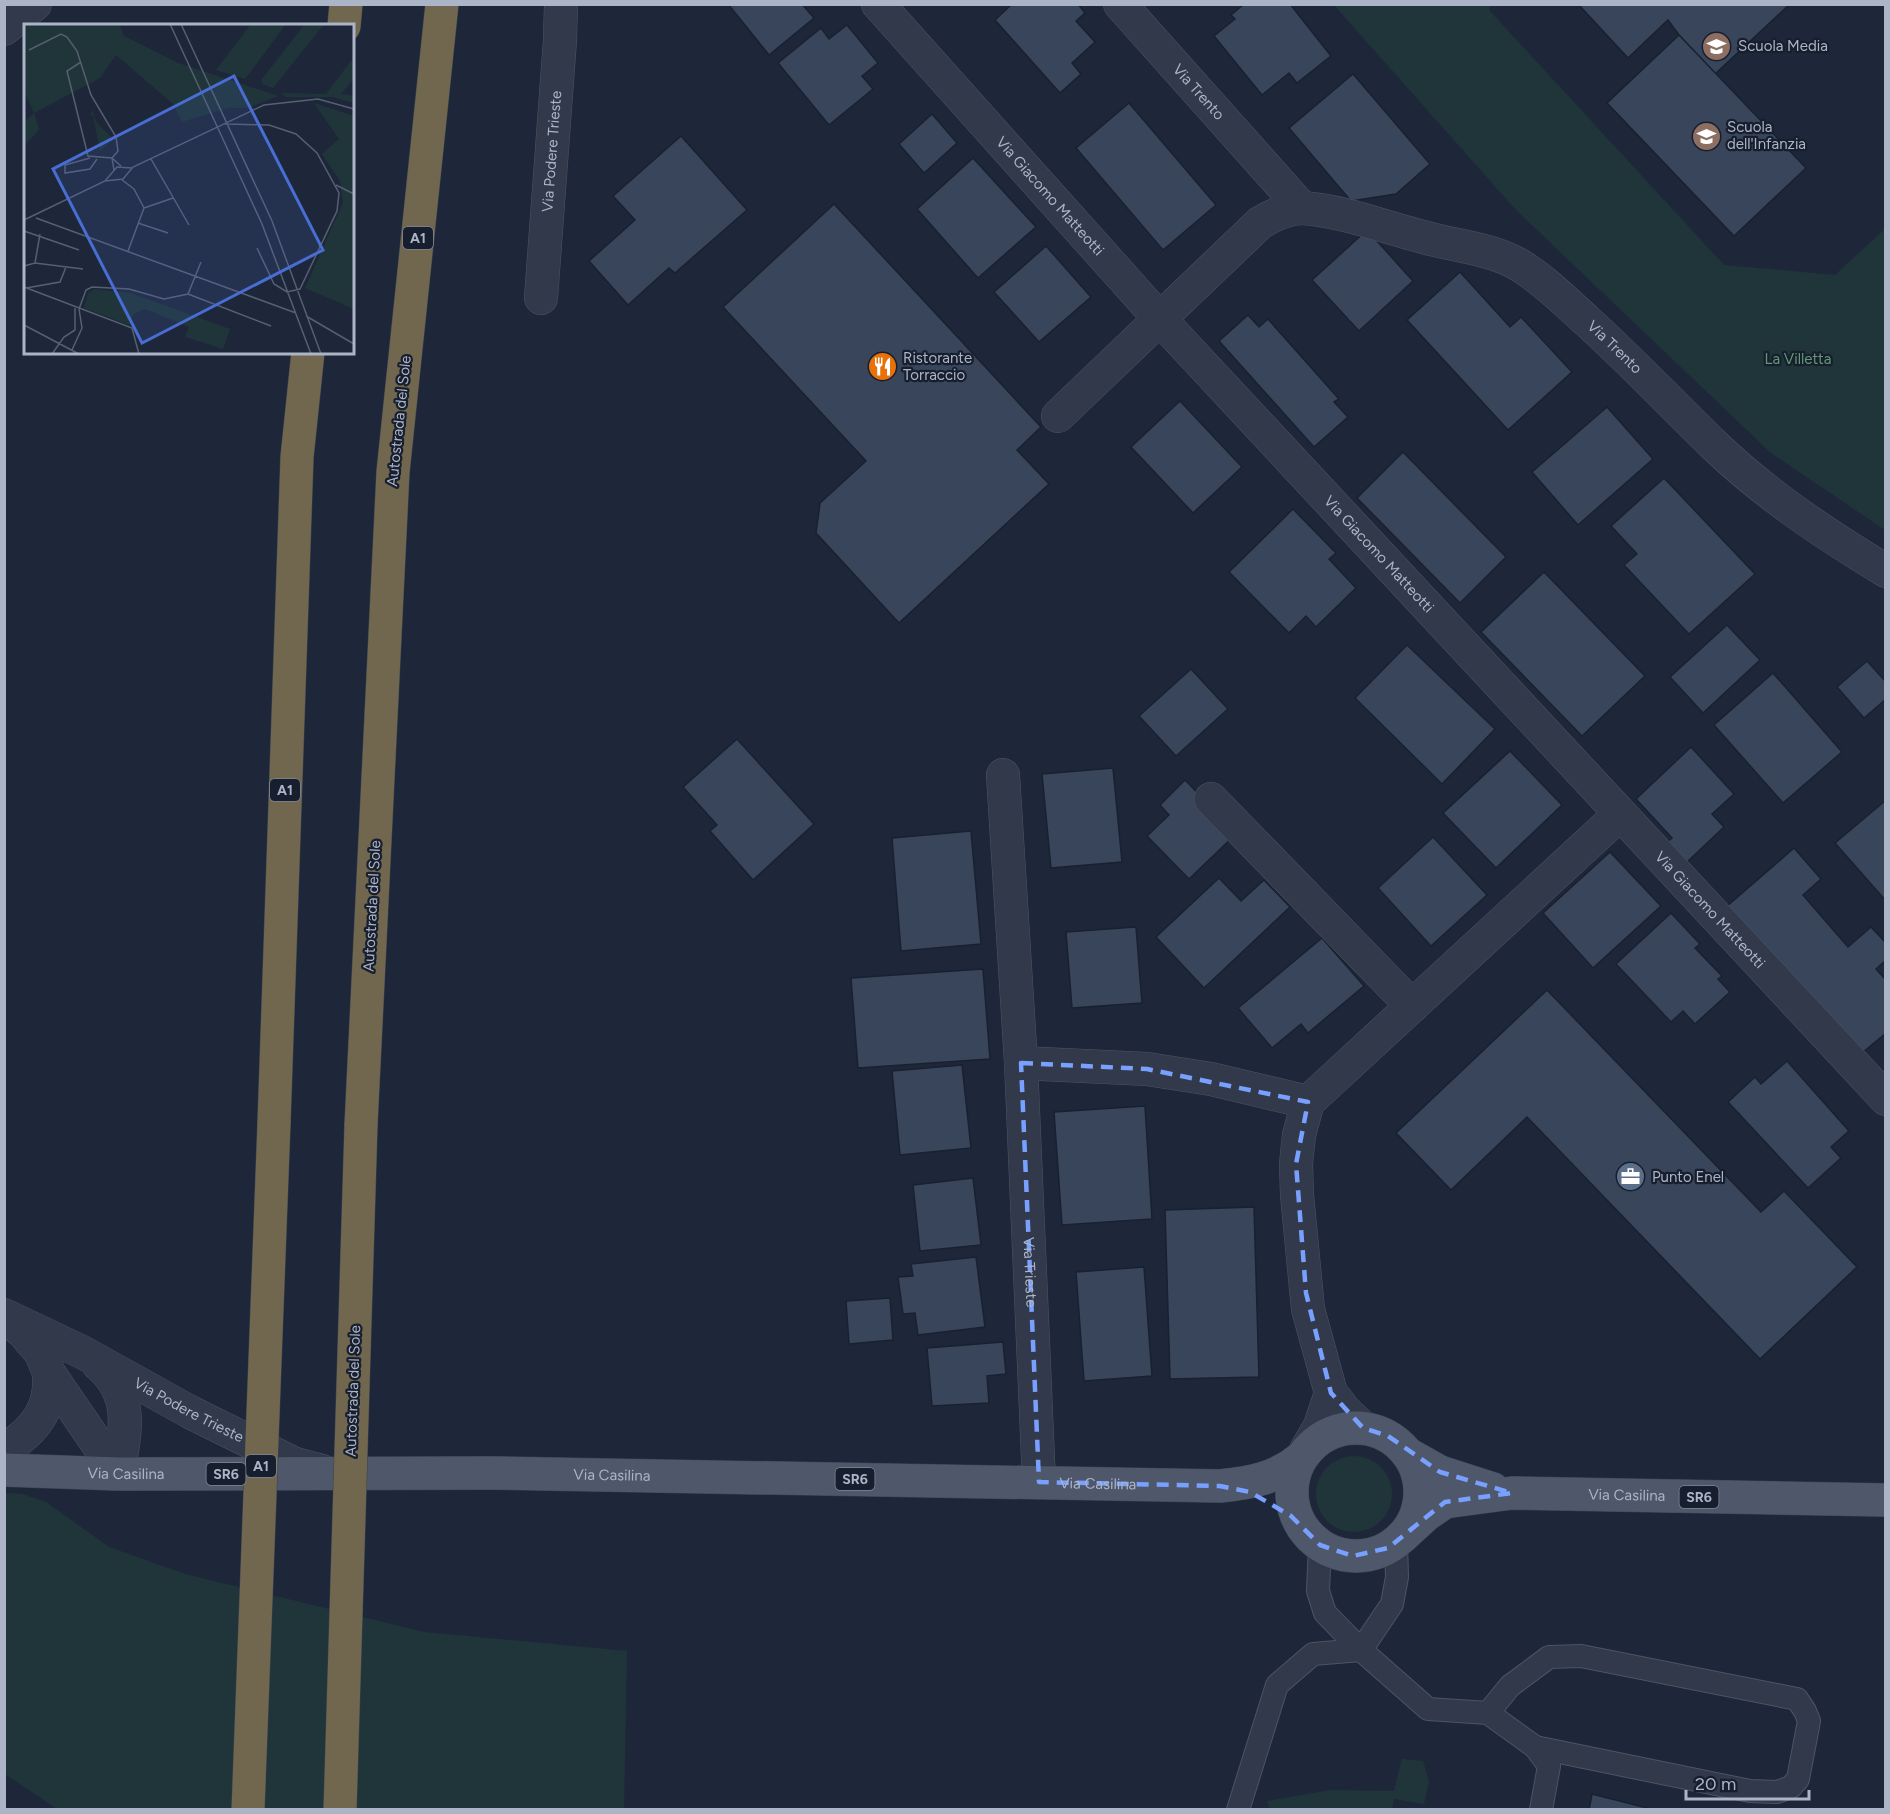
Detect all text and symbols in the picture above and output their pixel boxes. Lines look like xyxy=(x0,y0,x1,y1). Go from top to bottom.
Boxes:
inset map xyxy=(24,24,354,354)
school or university icon: Scuola Media xyxy=(1701,30,1733,62)
place label: Scuola Media xyxy=(1738,37,1828,55)
street label: Via Trento xyxy=(1169,60,1228,124)
street label: Via Podere Trieste xyxy=(538,90,565,213)
place label: Scuola dell'Infanzia xyxy=(1727,118,1806,153)
school or university icon: Scuola dell'Infanzia xyxy=(1690,120,1722,152)
street label: Via Giacomo Matteotti xyxy=(992,133,1108,259)
road number: A1 xyxy=(403,227,433,249)
street label: Via Trento xyxy=(1584,317,1646,378)
place label: Ristorante Torraccio xyxy=(903,349,972,384)
park label: La Villetta xyxy=(1765,350,1831,368)
restaurant icon: Ristorante Torraccio xyxy=(866,351,898,383)
street label: Autostrada del Sole xyxy=(383,355,415,487)
street label: Via Giacomo Matteotti xyxy=(1320,492,1438,616)
road number: A1 xyxy=(270,779,300,801)
street label: Autostrada del Sole xyxy=(360,840,384,972)
street label: Via Giacomo Matteotti xyxy=(1651,848,1769,972)
office icon: Punto Enel xyxy=(1615,1161,1647,1193)
place label: Punto Enel xyxy=(1652,1168,1724,1186)
street label: Via Trieste xyxy=(1019,1237,1040,1308)
street label: Autostrada del Sole xyxy=(342,1325,364,1457)
street label: Via Podere Trieste xyxy=(131,1374,247,1446)
road number: A1 xyxy=(246,1455,276,1477)
road number: SR6 xyxy=(206,1463,246,1485)
street label: Via Casilina xyxy=(87,1464,164,1483)
street label: Via Casilina xyxy=(573,1465,651,1485)
road number: SR6 xyxy=(836,1468,874,1490)
street label: Via Casilina xyxy=(1059,1474,1137,1494)
street label: Via Casilina xyxy=(1588,1485,1665,1505)
road number: SR6 xyxy=(1680,1486,1718,1508)
scale bar xyxy=(1686,1763,1809,1801)
text: 20 m xyxy=(1695,1773,1736,1795)

